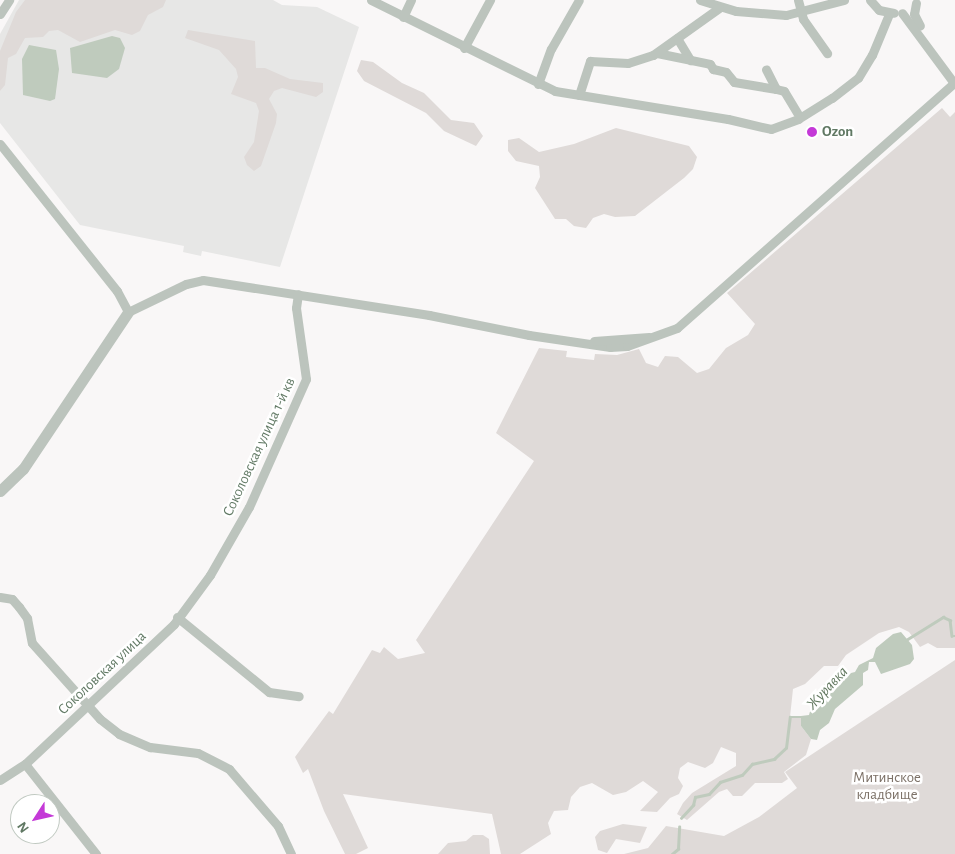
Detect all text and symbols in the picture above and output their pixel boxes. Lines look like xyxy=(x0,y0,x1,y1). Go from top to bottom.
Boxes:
place label: Ozon xyxy=(822,123,853,141)
marker: Ozon xyxy=(806,126,818,138)
street label: Соколовская улица 1-й кв xyxy=(219,375,299,519)
street label: Соколовская улица xyxy=(54,627,150,719)
water label: Журавка xyxy=(802,662,852,714)
park label: Митинское кладбище xyxy=(853,768,921,803)
north arrow xyxy=(10,794,60,844)
text: N xyxy=(15,819,32,835)

